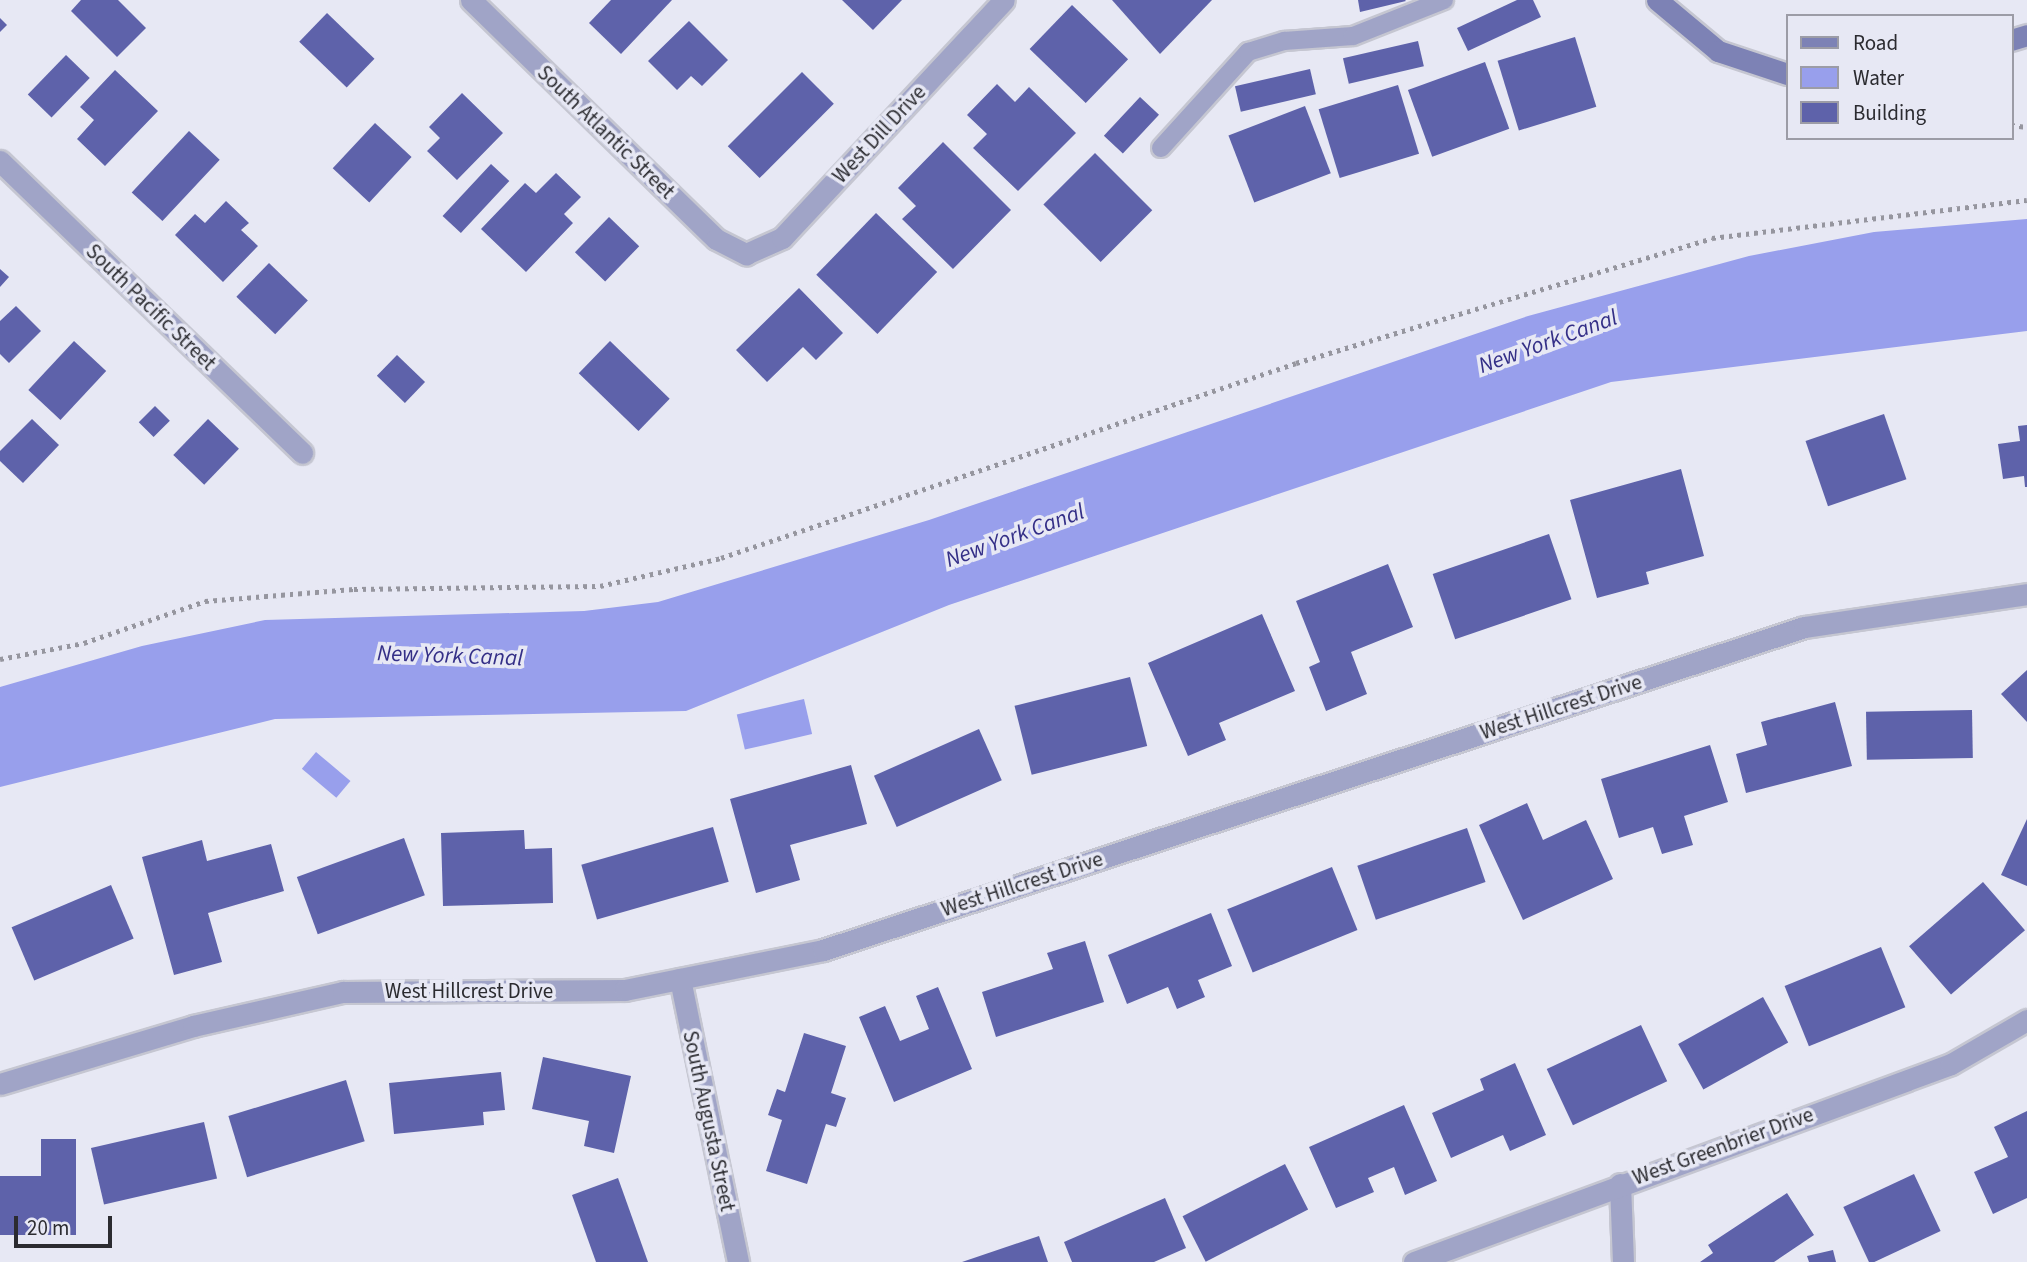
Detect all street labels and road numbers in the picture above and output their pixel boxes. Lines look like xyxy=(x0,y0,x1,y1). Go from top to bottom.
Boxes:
street label: South Atlantic Street xyxy=(532,60,680,204)
street label: West Dill Drive xyxy=(827,80,931,188)
street label: South Pacific Street xyxy=(81,239,221,375)
street label: West Hillcrest Drive xyxy=(1477,669,1645,745)
street label: West Hillcrest Drive xyxy=(938,846,1106,922)
street label: West Hillcrest Drive xyxy=(385,978,553,1004)
street label: South Augusta Street xyxy=(678,1028,740,1214)
street label: West Greenbrier Drive xyxy=(1629,1102,1817,1190)

